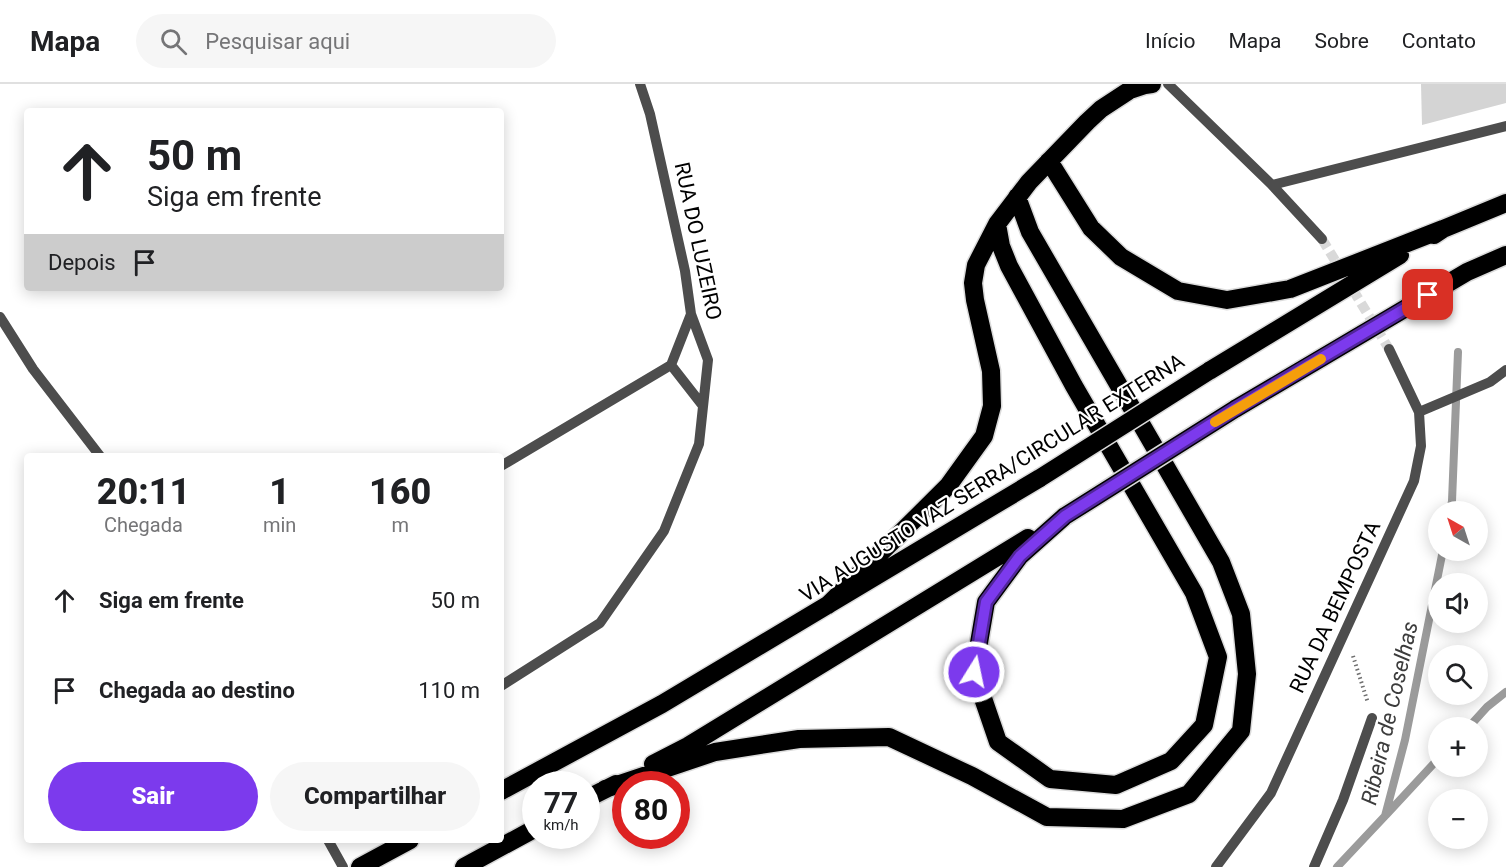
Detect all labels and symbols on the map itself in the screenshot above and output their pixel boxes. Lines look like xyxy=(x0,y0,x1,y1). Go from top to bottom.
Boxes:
street label: RUA DO LUZEIRO xyxy=(670,160,726,322)
pin xyxy=(1402,269,1453,320)
street label: VIA AUGUSTO VAZ SERRA/CIRCULAR EXTERNA xyxy=(795,349,1189,607)
north arrow xyxy=(1428,501,1488,561)
street label: RUA DA BEMPOSTA xyxy=(1285,517,1385,697)
water label: Ribeira de Coselhas xyxy=(1356,619,1423,807)
position arrow xyxy=(942,640,1006,704)
speed limit sign: 80 xyxy=(612,771,690,849)

